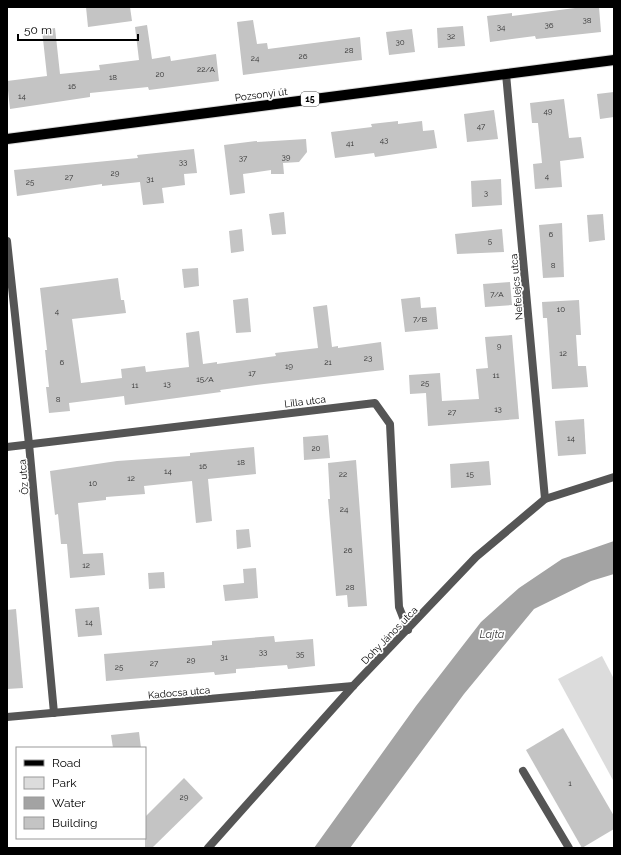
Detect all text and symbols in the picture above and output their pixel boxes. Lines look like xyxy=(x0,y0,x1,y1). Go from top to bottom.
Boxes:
house number: 38 xyxy=(582,15,592,25)
scale bar xyxy=(18,16,138,42)
house number: 36 xyxy=(544,20,554,30)
house number: 34 xyxy=(497,22,506,32)
text: 50 m xyxy=(24,23,52,37)
house number: 32 xyxy=(447,31,455,41)
house number: 30 xyxy=(395,37,405,47)
house number: 28 xyxy=(345,45,354,55)
house number: 26 xyxy=(299,51,308,61)
house number: 24 xyxy=(251,53,260,63)
house number: 22/A xyxy=(197,64,216,74)
house number: 20 xyxy=(155,69,165,79)
house number: 18 xyxy=(109,72,117,82)
house number: 16 xyxy=(68,81,76,91)
street label: Pozsonyi út xyxy=(234,86,289,103)
house number: 14 xyxy=(18,91,27,101)
road number: 15 xyxy=(301,92,319,106)
house number: 49 xyxy=(543,106,553,116)
house number: 47 xyxy=(477,121,486,131)
house number: 43 xyxy=(380,135,388,145)
house number: 41 xyxy=(346,138,354,148)
house number: 39 xyxy=(282,152,291,162)
house number: 37 xyxy=(239,153,248,163)
house number: 33 xyxy=(179,157,187,167)
house number: 29 xyxy=(111,168,120,178)
house number: 4 xyxy=(545,171,550,181)
house number: 27 xyxy=(65,172,74,182)
house number: 31 xyxy=(146,174,154,184)
house number: 25 xyxy=(26,177,35,187)
house number: 3 xyxy=(484,188,488,198)
house number: 6 xyxy=(549,229,554,239)
house number: 5 xyxy=(488,236,493,246)
street label: Nefelejcs utca xyxy=(508,253,525,320)
house number: 8 xyxy=(551,260,556,270)
house number: 7/A xyxy=(490,289,504,299)
house number: 10 xyxy=(557,304,565,314)
house number: 4 xyxy=(55,306,60,316)
house number: 7/B xyxy=(413,314,427,324)
house number: 9 xyxy=(497,341,502,351)
house number: 12 xyxy=(559,348,567,358)
house number: 23 xyxy=(364,353,372,363)
house number: 6 xyxy=(60,357,65,367)
house number: 21 xyxy=(324,357,332,367)
house number: 19 xyxy=(285,361,293,371)
house number: 17 xyxy=(248,368,257,378)
house number: 11 xyxy=(493,370,500,380)
house number: 15/A xyxy=(196,374,214,384)
house number: 25 xyxy=(421,378,430,388)
house number: 13 xyxy=(163,379,171,389)
house number: 11 xyxy=(132,380,139,390)
house number: 8 xyxy=(56,394,61,404)
street label: Lilla utca xyxy=(284,394,326,409)
house number: 13 xyxy=(494,404,502,414)
house number: 27 xyxy=(448,407,457,417)
house number: 14 xyxy=(567,433,576,443)
house number: 20 xyxy=(311,443,321,453)
house number: 18 xyxy=(237,457,245,467)
street label: Őz utca xyxy=(16,459,31,495)
house number: 16 xyxy=(199,461,207,471)
house number: 14 xyxy=(164,466,173,476)
house number: 22 xyxy=(339,469,347,479)
house number: 15 xyxy=(466,469,475,479)
house number: 12 xyxy=(127,473,135,483)
house number: 10 xyxy=(89,478,97,488)
house number: 24 xyxy=(340,504,349,514)
house number: 26 xyxy=(344,545,353,555)
house number: 12 xyxy=(82,560,90,570)
house number: 28 xyxy=(346,582,355,592)
street label: Dohy János utca xyxy=(359,604,420,666)
house number: 14 xyxy=(85,617,94,627)
water label: Lajta xyxy=(480,628,505,641)
house number: 33 xyxy=(259,647,267,657)
house number: 35 xyxy=(296,649,305,659)
house number: 31 xyxy=(220,652,228,662)
house number: 29 xyxy=(187,655,196,665)
house number: 27 xyxy=(150,658,159,668)
house number: 25 xyxy=(115,662,124,672)
street label: Kadocsa utca xyxy=(147,684,211,701)
legend xyxy=(16,747,146,839)
text: Road xyxy=(52,756,81,770)
text: Park xyxy=(52,776,77,790)
house number: 1 xyxy=(568,778,572,788)
house number: 29 xyxy=(180,792,189,802)
text: Water xyxy=(52,796,86,810)
text: Building xyxy=(52,816,98,830)

